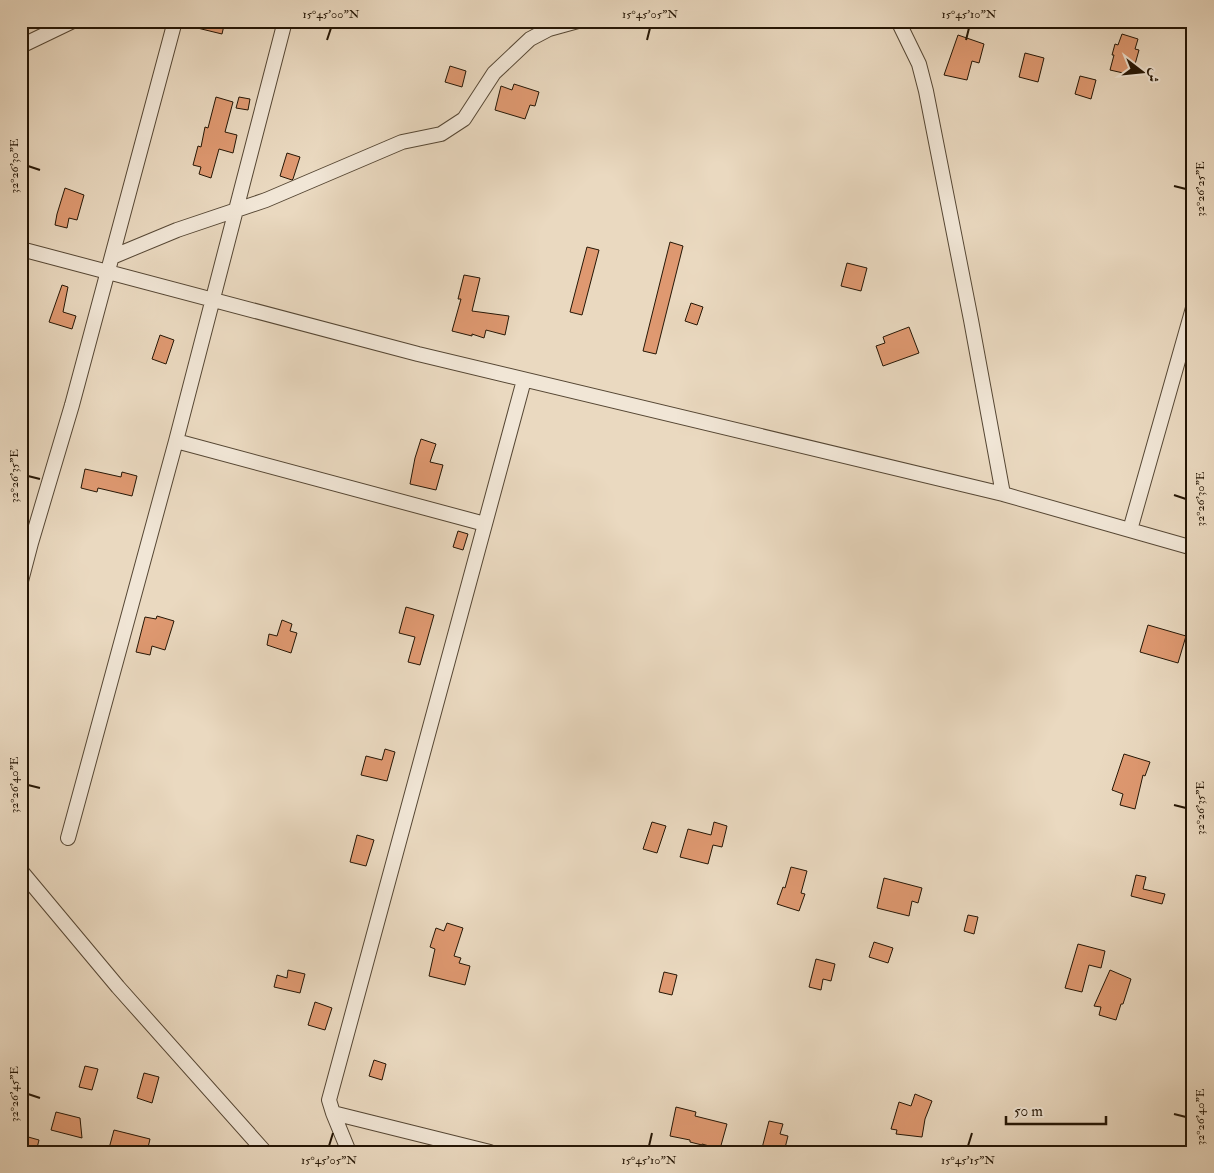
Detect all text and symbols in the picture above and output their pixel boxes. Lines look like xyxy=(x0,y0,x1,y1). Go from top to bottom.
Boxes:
text: 15°45'00"N xyxy=(303,7,360,22)
text: 15°45'05"N xyxy=(622,7,678,22)
text: 15°45'10"N xyxy=(942,7,997,22)
north arrow xyxy=(1116,48,1166,98)
text: ش xyxy=(1144,66,1164,85)
text: 32°26'30"E xyxy=(7,138,22,193)
text: 32°26'25"E xyxy=(1193,161,1208,217)
text: 32°26'35"E xyxy=(7,449,22,503)
text: 32°26'30"E xyxy=(1193,471,1208,526)
text: 32°26'40"E xyxy=(7,756,22,813)
text: 32°26'35"E xyxy=(1193,781,1208,835)
text: 32°26'45"E xyxy=(7,1066,22,1122)
text: 32°26'40"E xyxy=(1193,1088,1208,1145)
scale bar xyxy=(1006,1093,1106,1125)
text: 50 m xyxy=(1014,1102,1043,1121)
text: 15°45'05"N xyxy=(301,1153,357,1168)
text: 15°45'10"N xyxy=(622,1153,677,1168)
text: 15°45'15"N xyxy=(941,1153,995,1168)

